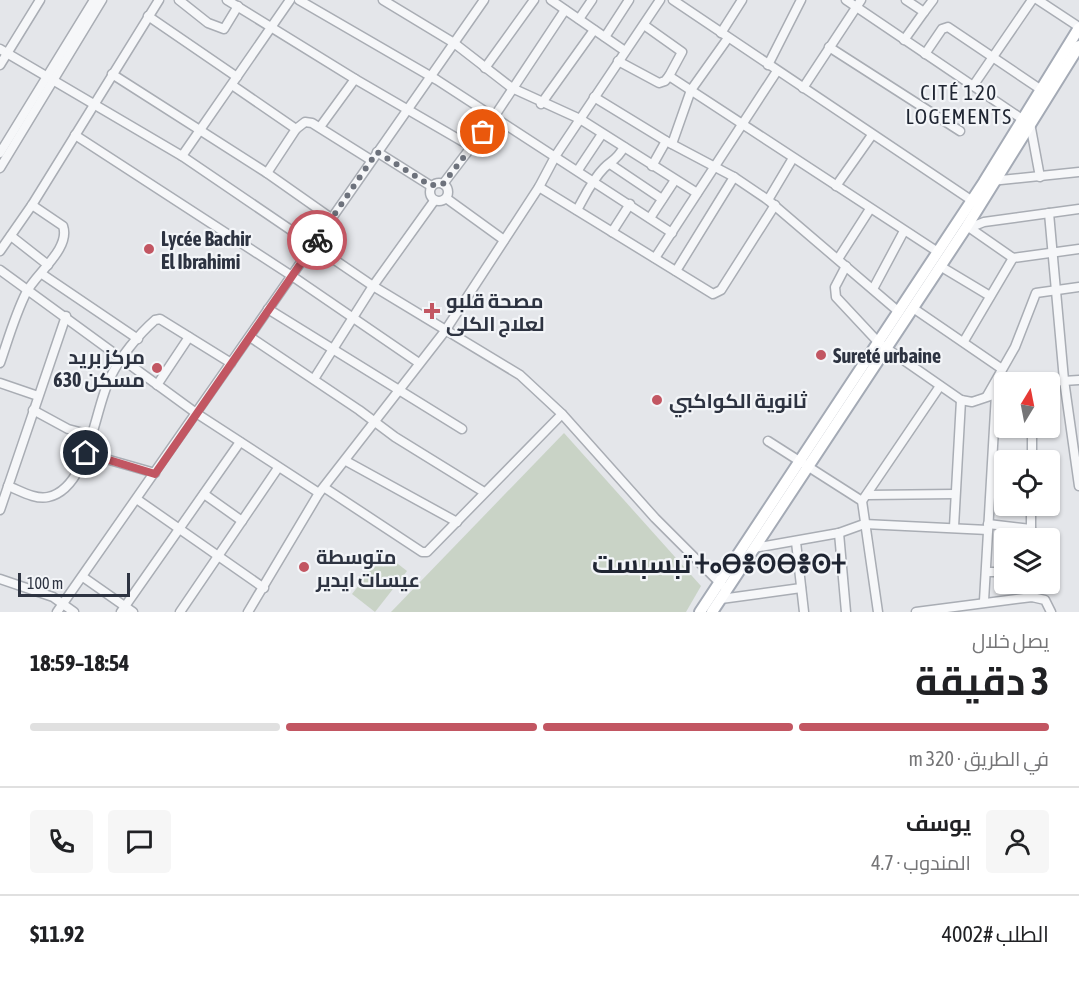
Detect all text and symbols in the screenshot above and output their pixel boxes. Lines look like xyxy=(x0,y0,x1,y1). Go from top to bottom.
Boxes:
district label: CITÉ 120 LOGEMENTS xyxy=(906,80,1013,128)
pin xyxy=(457,106,508,157)
icon: bag xyxy=(466,115,499,148)
courier xyxy=(287,210,347,270)
icon: bike xyxy=(301,224,334,257)
place label: Lycée Bachir El Ibrahimi xyxy=(161,227,252,273)
marker: Lycée Bachir El Ibrahimi xyxy=(142,242,156,256)
place label: مصحة قلبو لعلاج الكلى xyxy=(446,289,545,338)
marker: مصحة قلبو لعلاج الكلى xyxy=(423,302,441,320)
place label: Sureté urbaine xyxy=(833,344,941,367)
place label: مركز بريد 630 مسكن xyxy=(53,345,145,392)
marker: Sureté urbaine xyxy=(814,348,828,362)
marker: مركز بريد 630 مسكن xyxy=(150,361,164,375)
north arrow xyxy=(994,372,1060,438)
map controls xyxy=(994,372,1060,594)
place label: ثانوية الكواكبي xyxy=(669,389,808,418)
marker: ثانوية الكواكبي xyxy=(650,393,664,407)
pin xyxy=(60,427,111,478)
icon: home xyxy=(69,436,102,469)
button: locate xyxy=(994,450,1060,516)
button: layers xyxy=(994,528,1060,594)
place label: متوسطة عيسات ايدير xyxy=(315,545,420,592)
district label: تبسبست ⵜⴰⴱⴻⵙⴱⴻⵙⵜ xyxy=(592,549,847,579)
marker: متوسطة عيسات ايدير xyxy=(297,560,311,574)
scale bar xyxy=(18,570,130,598)
text: 100 m xyxy=(27,574,63,592)
text: يصل خلال xyxy=(972,629,1049,652)
text: 18:54–18:59 xyxy=(30,650,129,676)
text: 3 دقيقة xyxy=(915,659,1049,703)
text: في الطريق · 320 m xyxy=(909,747,1049,770)
button: phone xyxy=(30,810,93,873)
button: chat xyxy=(108,810,171,873)
text: يوسف xyxy=(906,810,971,836)
button: person xyxy=(986,810,1049,873)
text: المندوب · 4.7 xyxy=(871,851,971,874)
text: $11.92 xyxy=(30,921,85,947)
text: الطلب #4002 xyxy=(942,921,1049,947)

